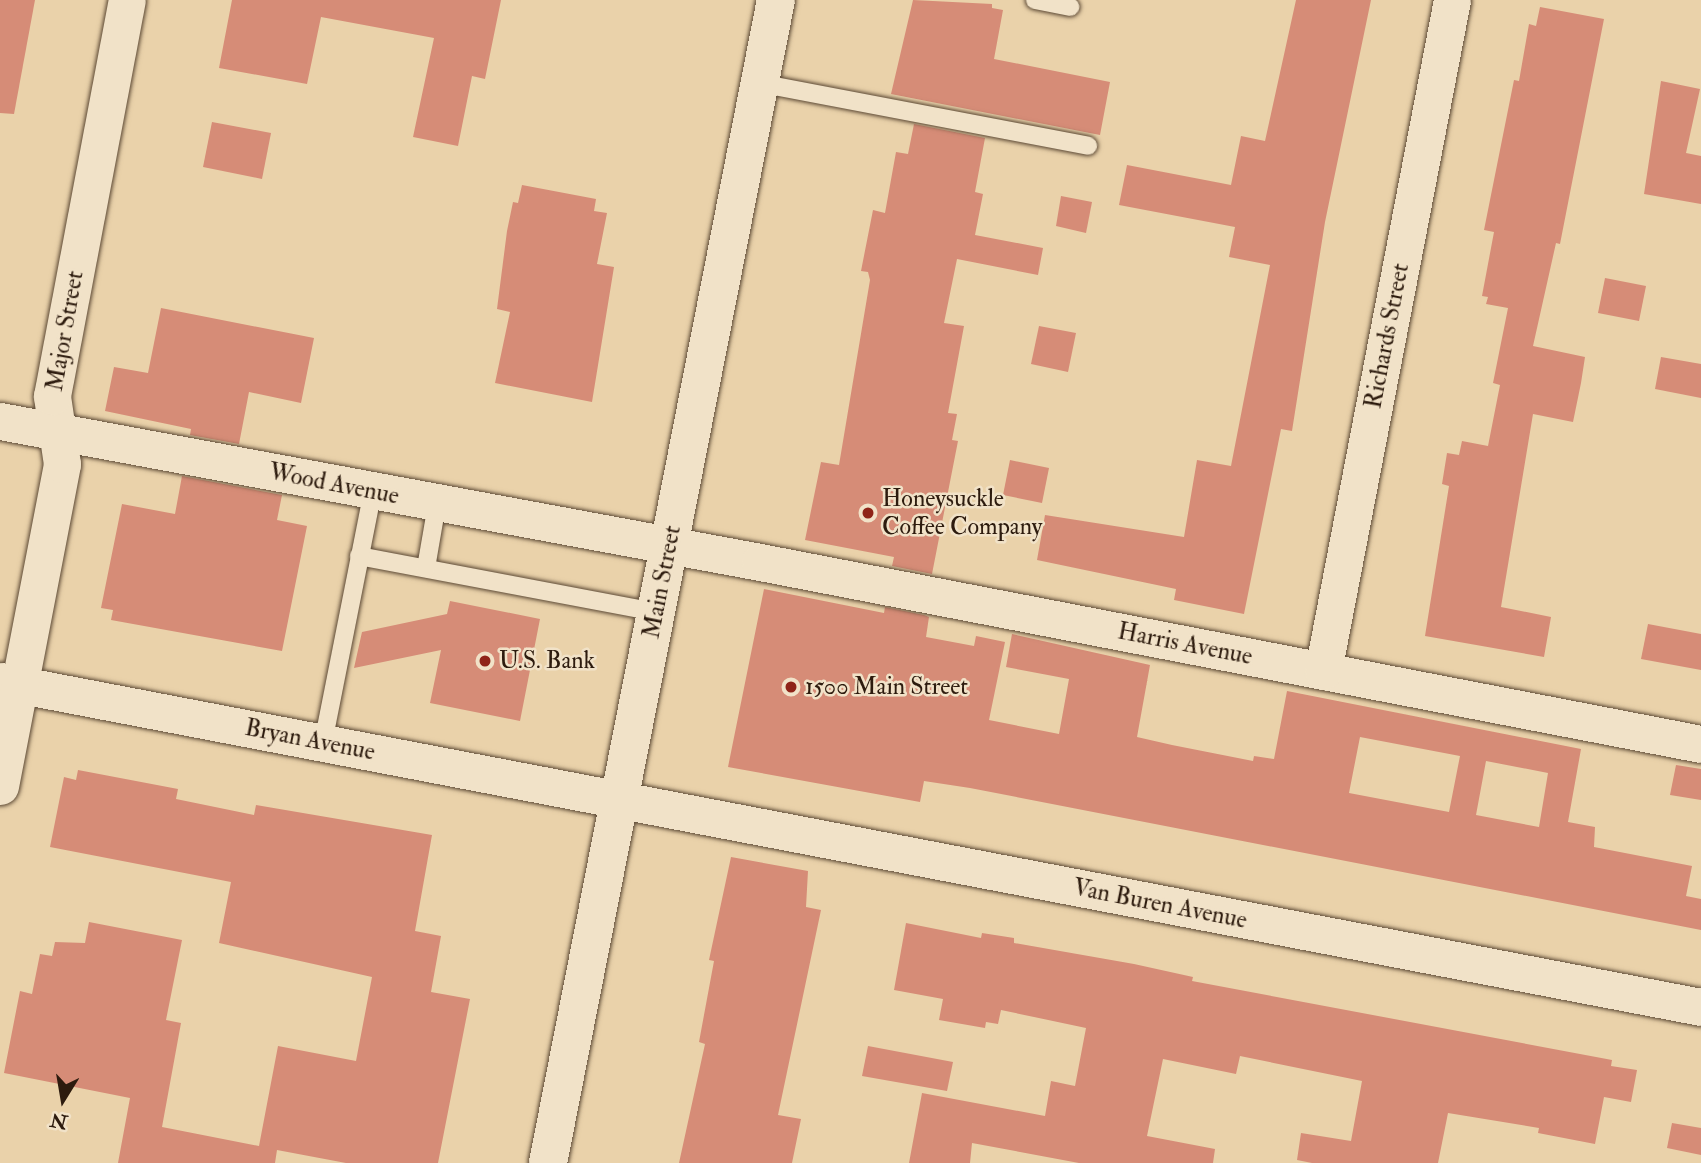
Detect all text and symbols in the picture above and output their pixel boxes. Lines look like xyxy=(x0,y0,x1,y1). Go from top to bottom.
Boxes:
street label: Richards Street xyxy=(1359,261,1415,411)
street label: Major Street xyxy=(40,268,90,394)
street label: Wood Avenue xyxy=(267,457,401,511)
place label: Honeysuckle Coffee Company xyxy=(882,485,1042,541)
marker: Honeysuckle Coffee Company xyxy=(860,505,876,521)
street label: Main Street xyxy=(637,523,687,641)
street label: Harris Avenue xyxy=(1115,617,1255,671)
place label: U.S. Bank xyxy=(499,647,595,675)
marker: U.S. Bank xyxy=(477,653,493,669)
place label: 1500 Main Street xyxy=(805,673,968,701)
marker: 1500 Main Street xyxy=(783,679,799,695)
street label: Bryan Avenue xyxy=(243,713,377,767)
street label: Van Buren Avenue xyxy=(1071,873,1249,935)
north arrow xyxy=(28,1065,98,1135)
text: N xyxy=(48,1107,70,1134)

